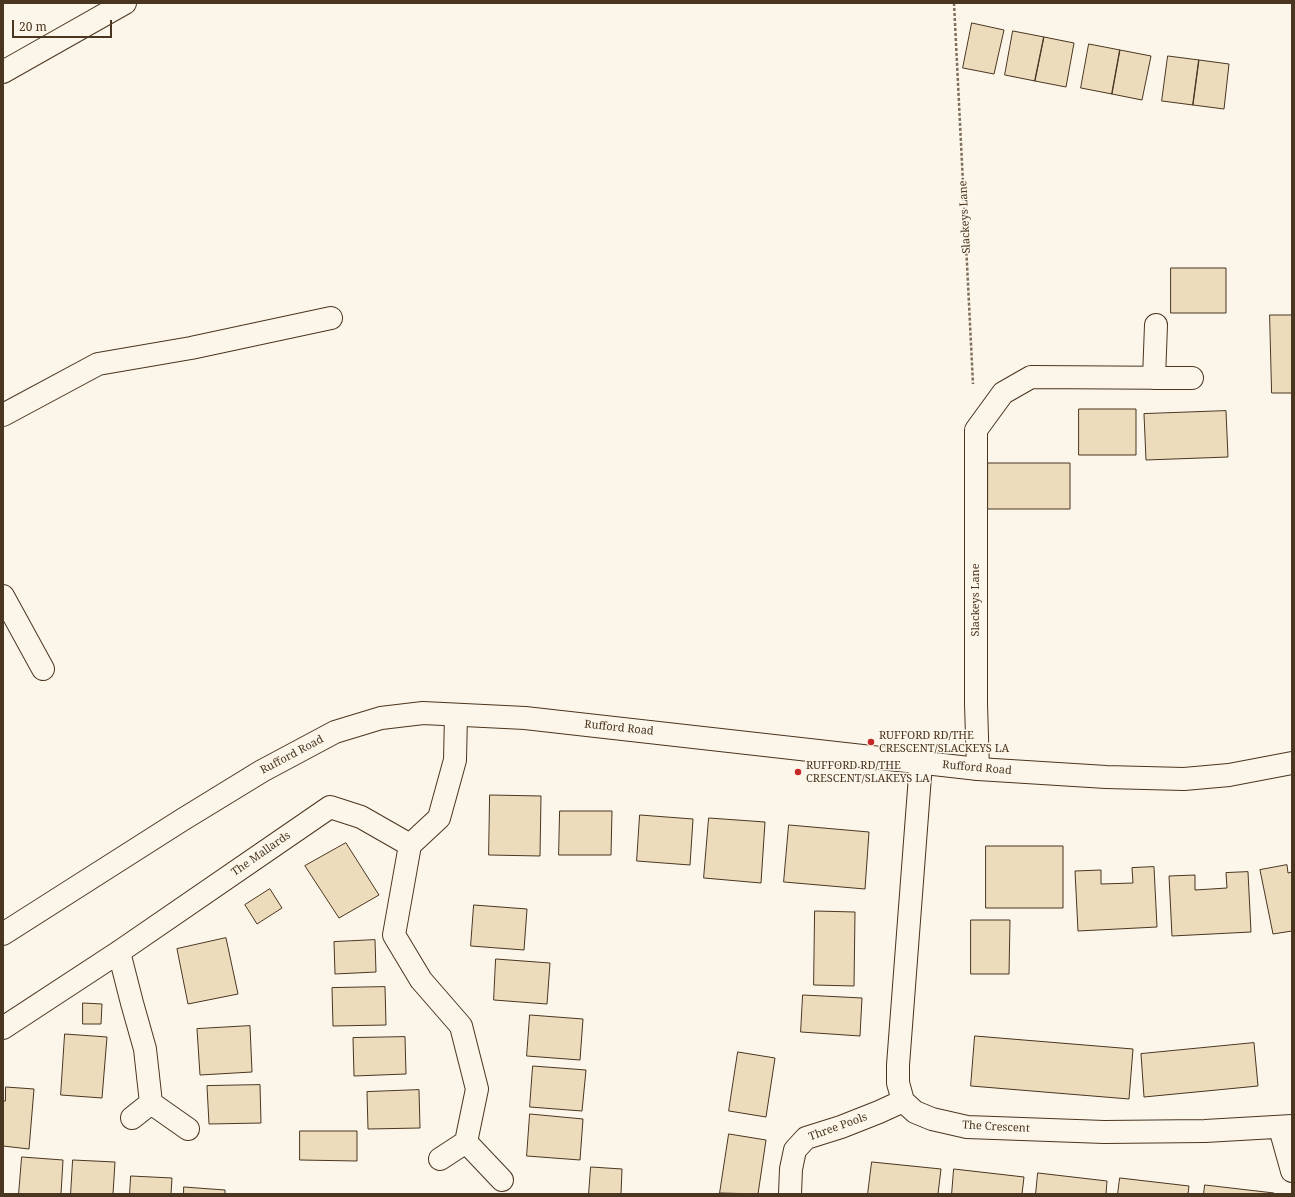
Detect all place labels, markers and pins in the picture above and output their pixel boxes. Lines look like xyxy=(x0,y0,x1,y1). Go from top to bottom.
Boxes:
place label: RUFFORD RD/THE CRESCENT/SLACKEYS LA xyxy=(879,729,1009,755)
marker: RUFFORD RD/THE CRESCENT/SLACKEYS LA xyxy=(866,737,876,747)
place label: RUFFORD RD/THE CRESCENT/SLAKEYS LA xyxy=(806,759,930,785)
marker: RUFFORD RD/THE CRESCENT/SLAKEYS LA xyxy=(793,767,803,777)

